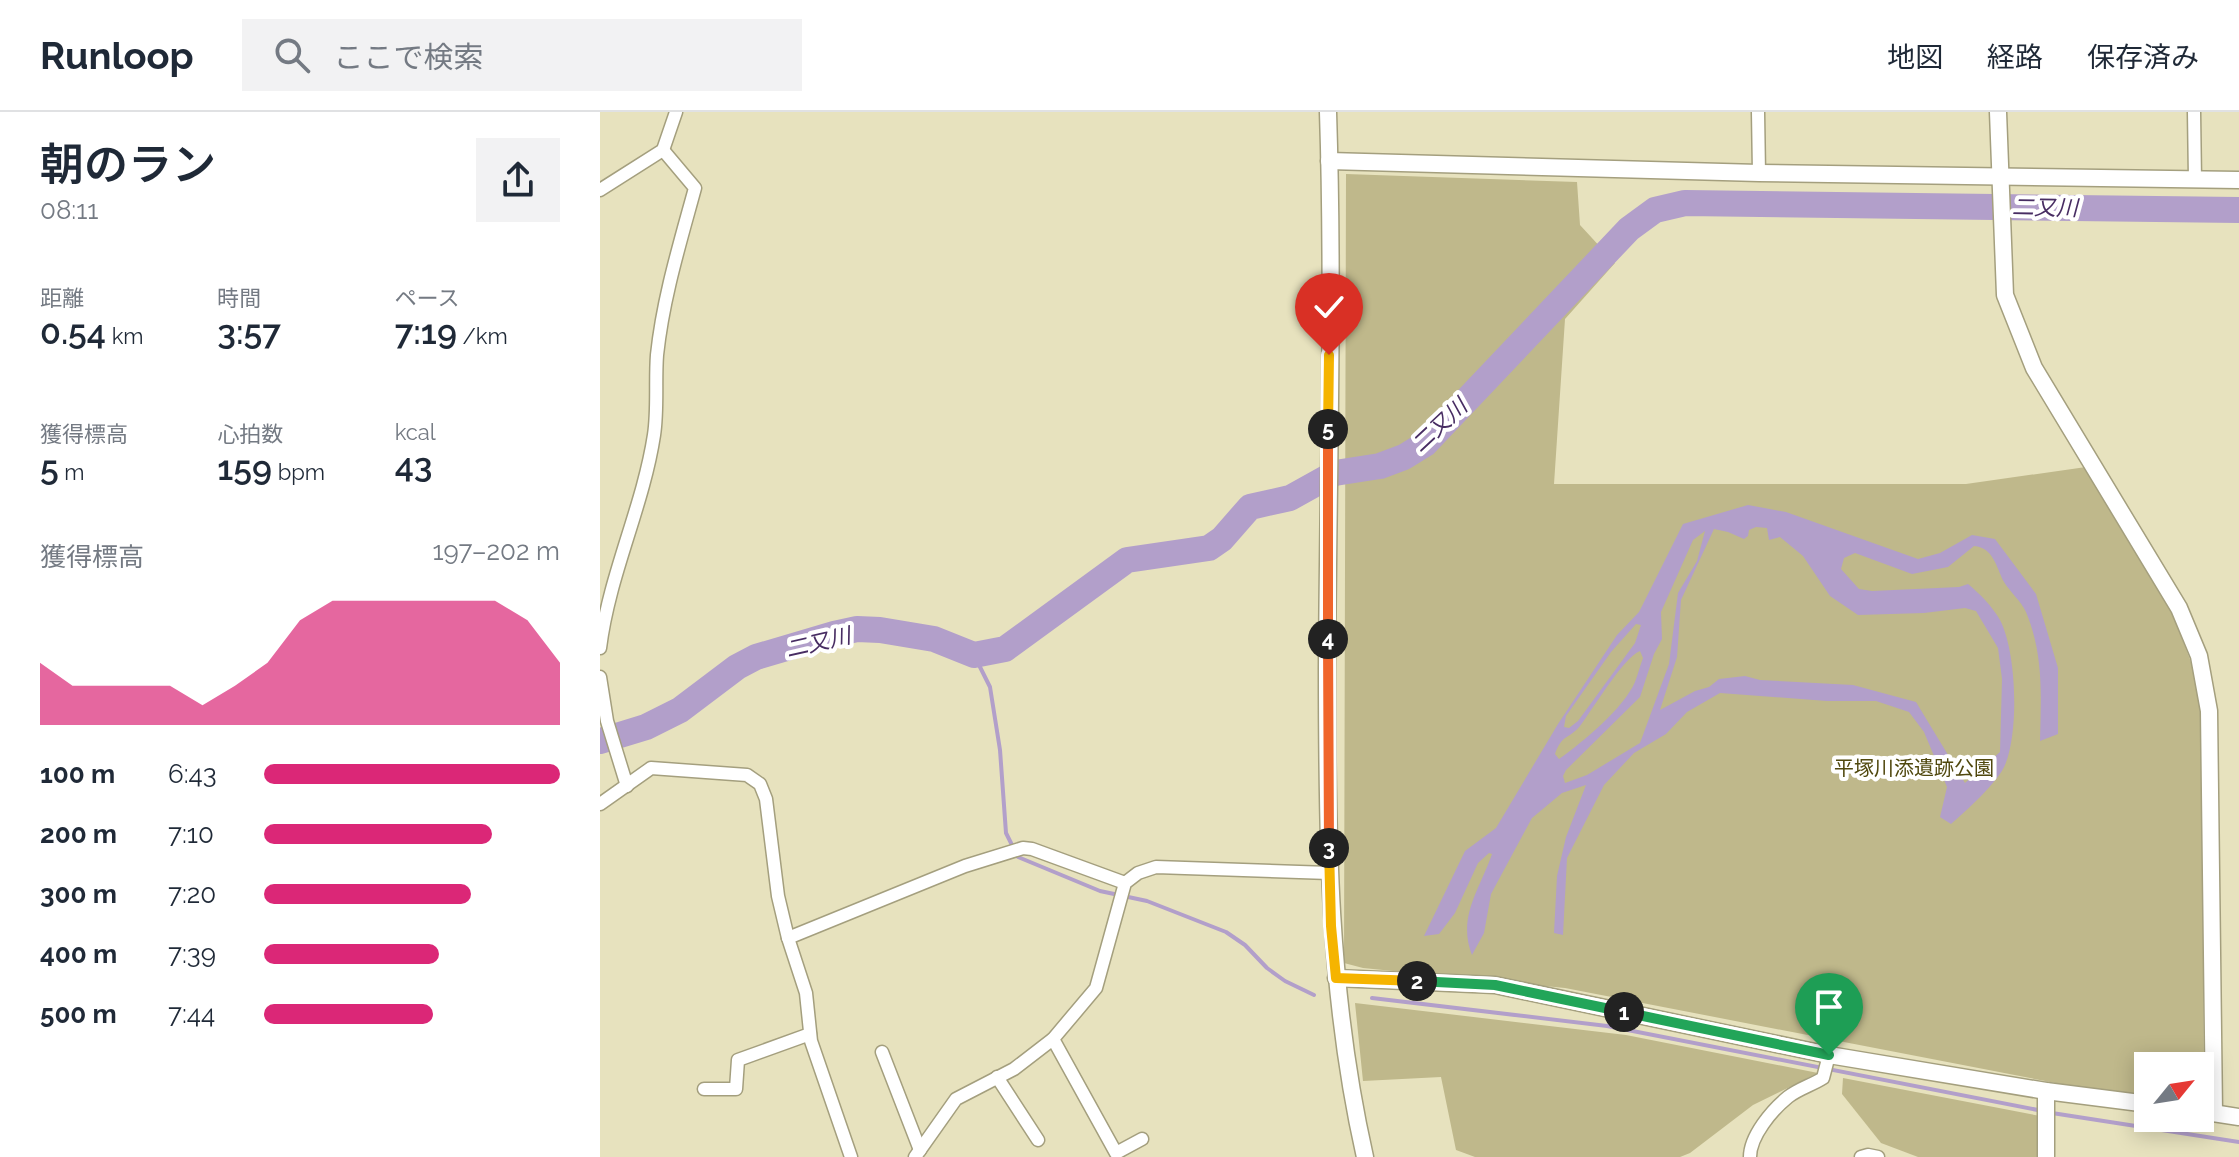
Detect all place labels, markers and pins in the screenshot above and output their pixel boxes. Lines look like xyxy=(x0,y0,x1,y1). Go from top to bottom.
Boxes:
pin xyxy=(1295,273,1363,355)
pin: 5 xyxy=(1308,409,1348,449)
pin: 4 xyxy=(1308,619,1348,659)
pin: 3 xyxy=(1309,828,1349,868)
pin: 2 xyxy=(1397,961,1437,1001)
pin xyxy=(1795,973,1863,1055)
pin: 1 xyxy=(1604,992,1644,1032)

